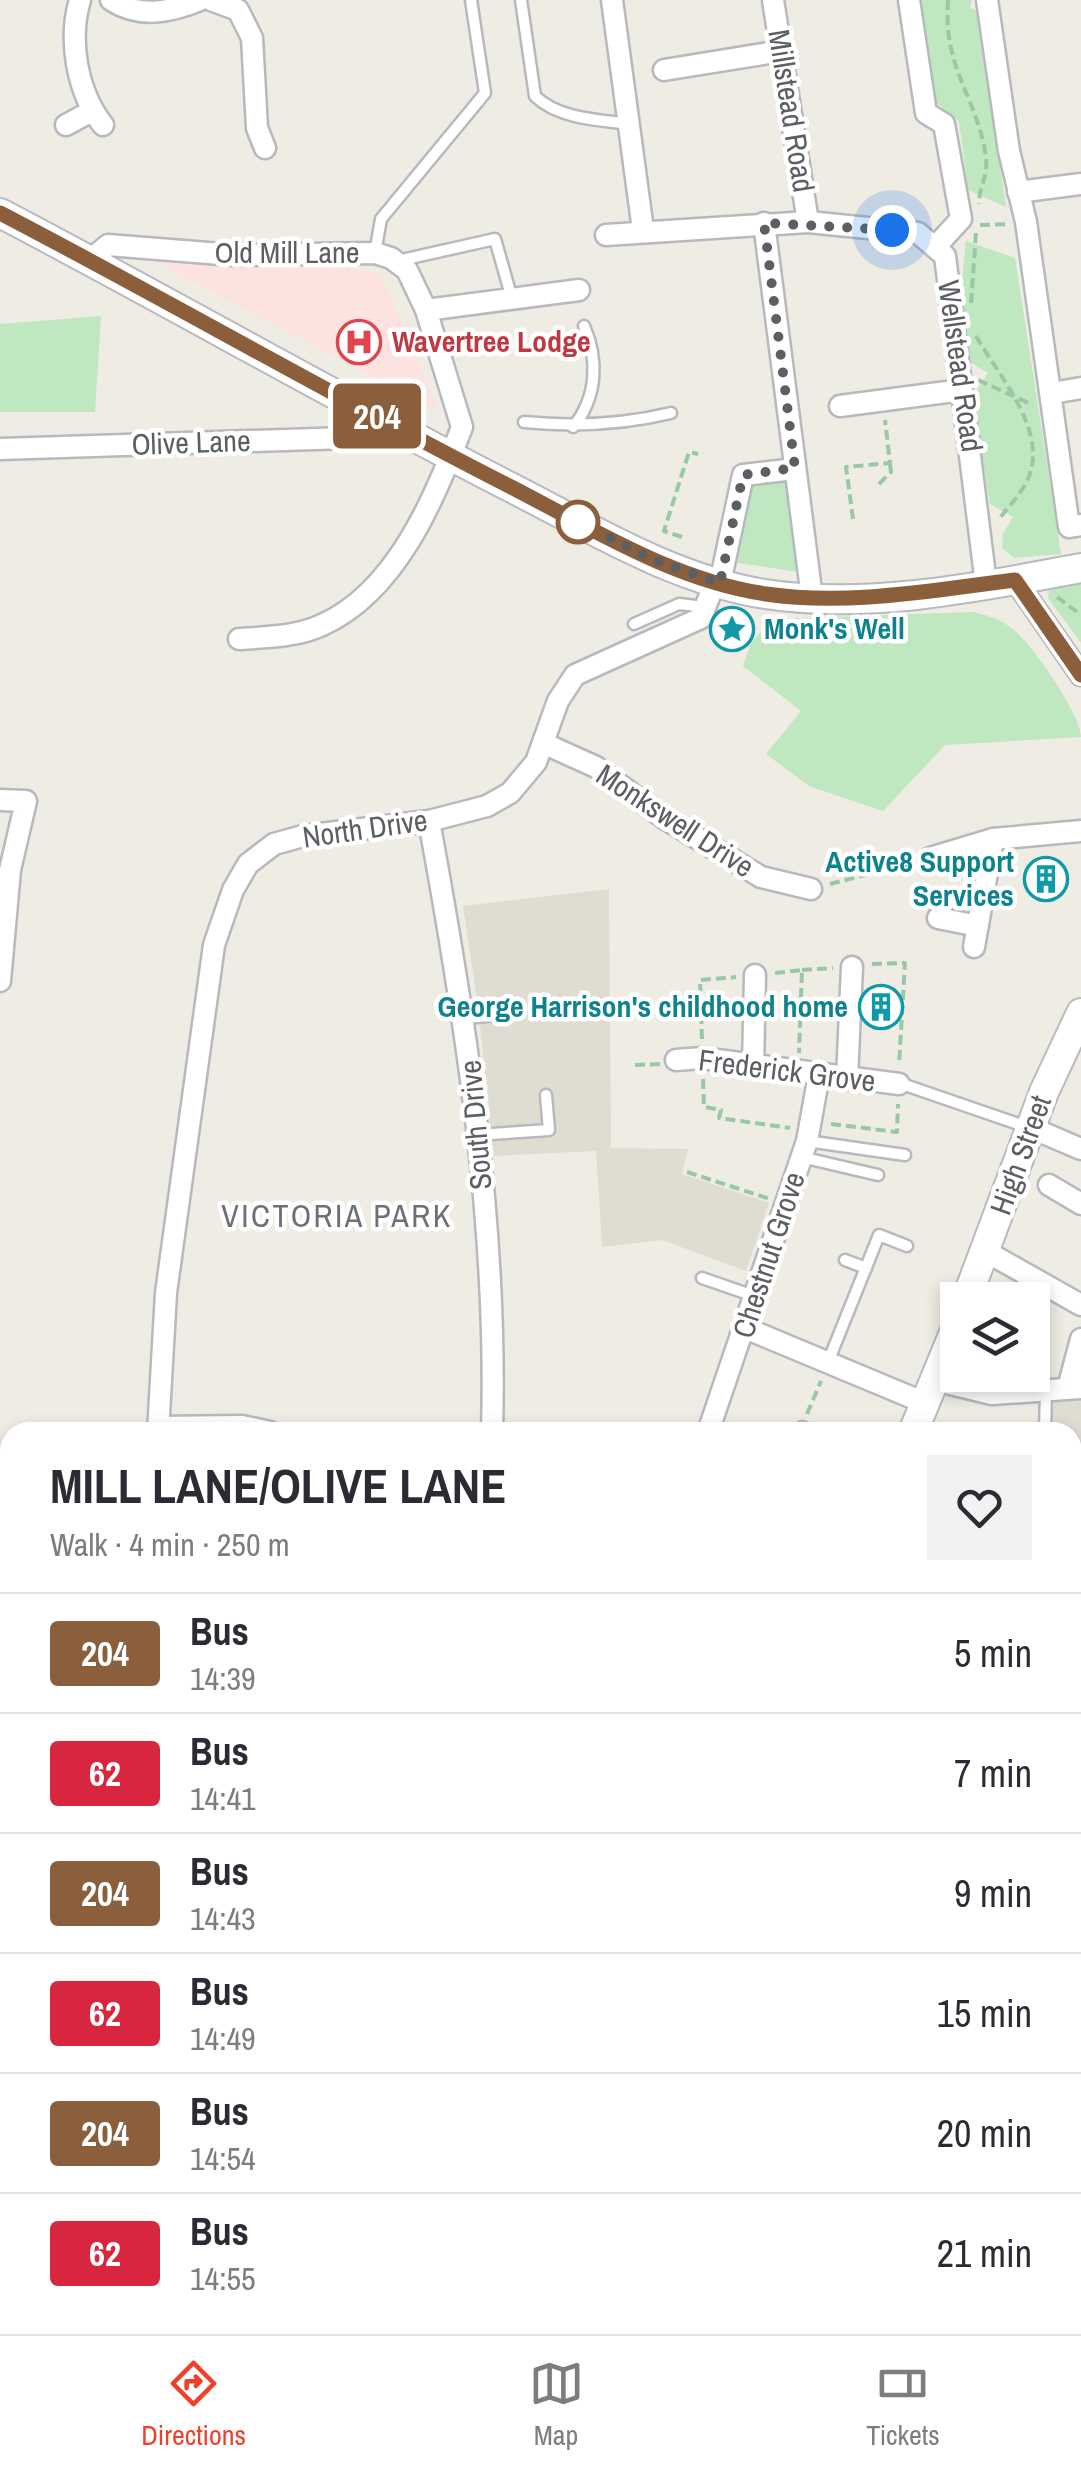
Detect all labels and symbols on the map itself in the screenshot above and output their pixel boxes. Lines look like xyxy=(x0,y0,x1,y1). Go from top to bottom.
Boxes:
street label: Millstead Road xyxy=(759,27,825,195)
your location xyxy=(867,205,917,255)
street label: Old Mill Lane xyxy=(215,232,359,272)
street label: Wellstead Road xyxy=(929,277,993,454)
hospital icon: Wavertree Lodge xyxy=(336,319,382,365)
place label: Wavertree Lodge xyxy=(392,321,591,361)
line badge: 204 xyxy=(320,384,434,448)
street label: Olive Lane xyxy=(131,420,251,464)
unlabelled marker xyxy=(557,501,599,543)
place icon: Monk's Well xyxy=(709,606,755,652)
place label: Monk's Well xyxy=(764,608,905,648)
street label: Monkswell Drive xyxy=(589,754,762,886)
street label: North Drive xyxy=(300,799,430,857)
place label: Active8 Support Services xyxy=(825,841,1014,915)
building icon: Active8 Support Services xyxy=(1023,856,1069,902)
building icon: George Harrison's childhood home xyxy=(858,984,904,1030)
place label: George Harrison's childhood home xyxy=(438,986,848,1026)
street label: Frederick Grove xyxy=(696,1039,878,1101)
street label: South Drive xyxy=(449,1059,501,1192)
street label: High Street xyxy=(980,1089,1060,1220)
street label: Chestnut Grove xyxy=(722,1167,814,1343)
district label: VICTORIA PARK xyxy=(221,1194,453,1237)

